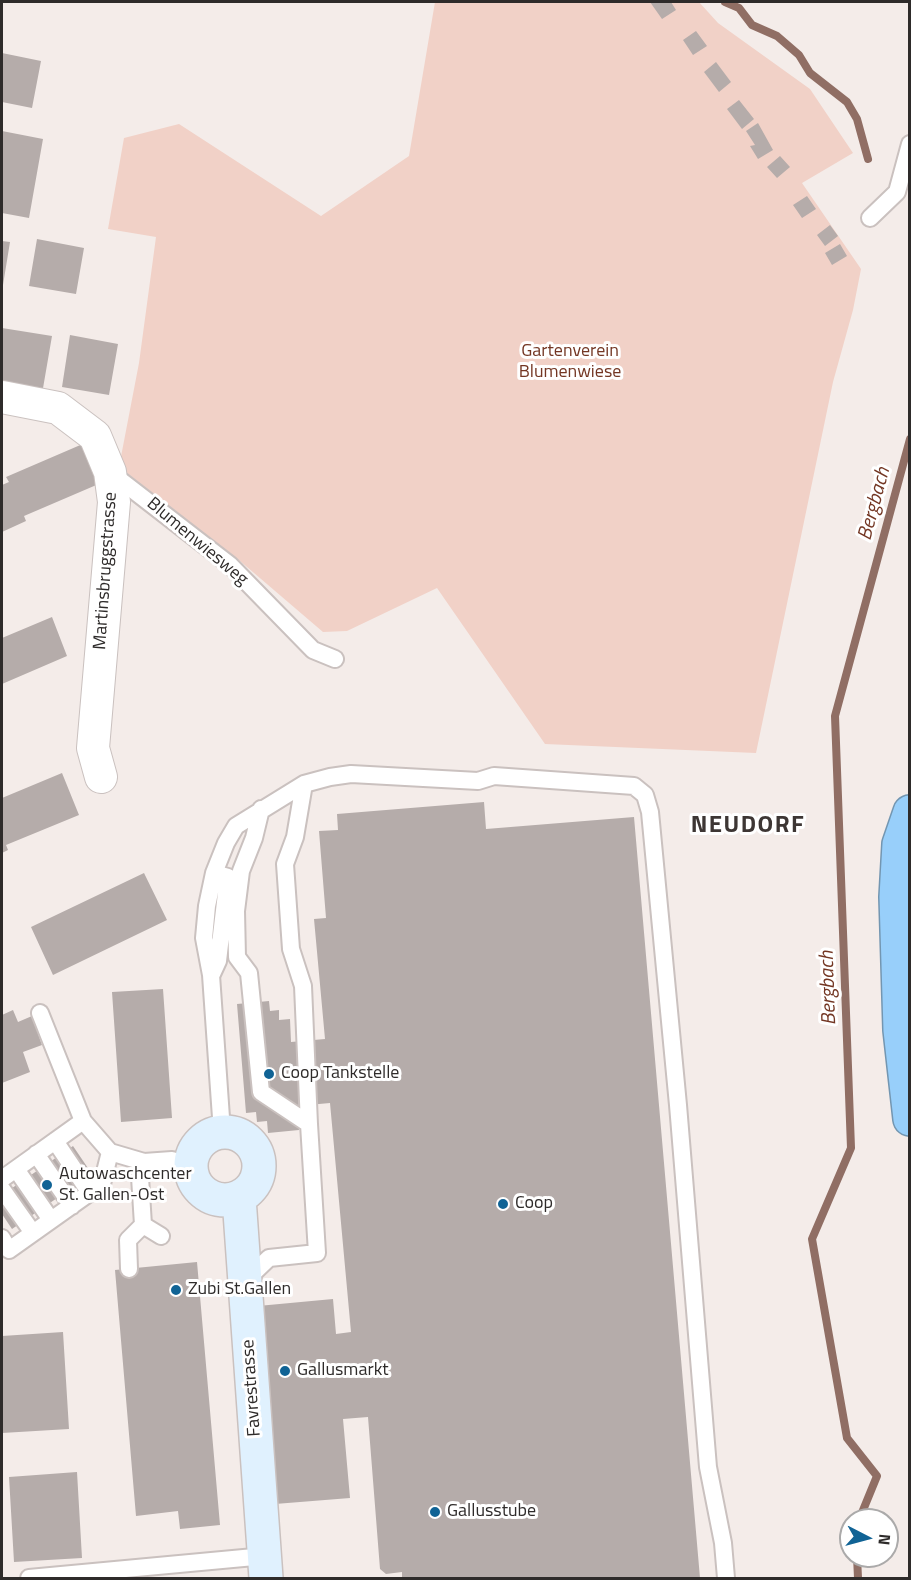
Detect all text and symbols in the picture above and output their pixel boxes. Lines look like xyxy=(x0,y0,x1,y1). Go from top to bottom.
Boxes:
park label: Gartenverein Blumenwiese xyxy=(519,341,621,384)
water label: Bergbach xyxy=(854,465,896,543)
street label: Martinsbruggstrasse xyxy=(90,491,122,651)
street label: Blumenwiesweg xyxy=(142,493,252,591)
district label: NEUDORF xyxy=(691,812,805,840)
water label: Bergbach xyxy=(816,950,842,1026)
place label: Coop Tankstelle xyxy=(281,1063,399,1085)
marker: Coop Tankstelle xyxy=(262,1067,276,1081)
place label: Autowaschcenter St. Gallen-Ost xyxy=(59,1164,192,1206)
marker: Autowaschcenter St. Gallen-Ost xyxy=(40,1178,54,1192)
place label: Coop xyxy=(515,1193,553,1215)
marker: Coop xyxy=(496,1197,510,1211)
place label: Zubi St.Gallen xyxy=(188,1279,291,1301)
marker: Zubi St.Gallen xyxy=(169,1283,183,1297)
street label: Favrestrasse xyxy=(238,1339,266,1437)
place label: Gallusmarkt xyxy=(297,1360,389,1382)
marker: Gallusmarkt xyxy=(278,1364,292,1378)
place label: Gallusstube xyxy=(447,1501,536,1523)
marker: Gallusstube xyxy=(428,1505,442,1519)
north arrow xyxy=(839,1508,899,1568)
text: N xyxy=(872,1533,897,1546)

